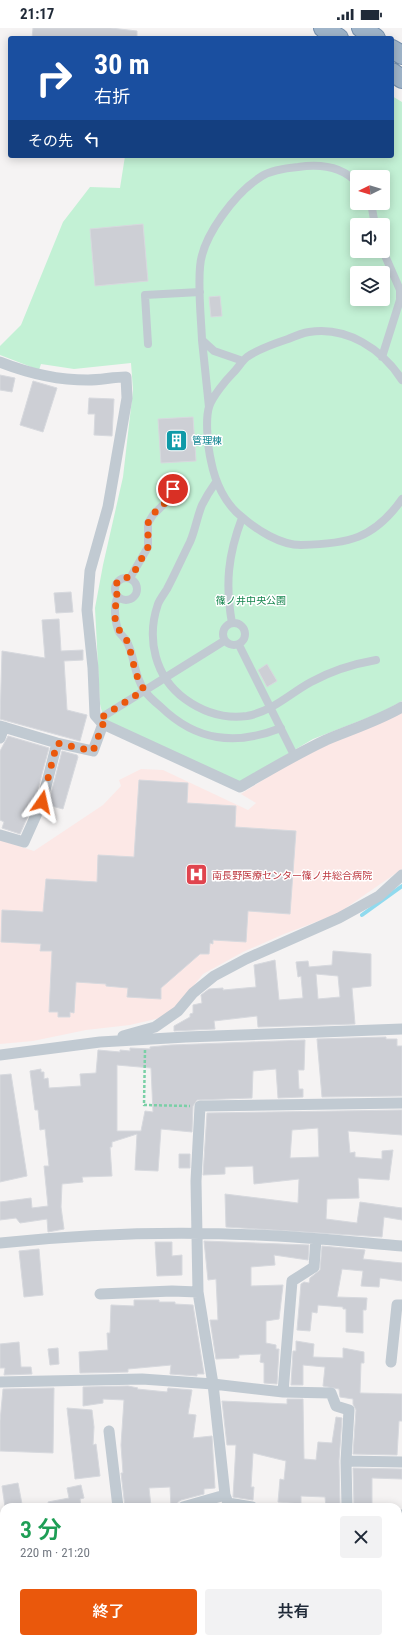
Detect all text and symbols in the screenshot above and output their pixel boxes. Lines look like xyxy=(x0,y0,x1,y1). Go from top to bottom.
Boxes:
text: 21:17 xyxy=(20,5,54,23)
text: 30 m xyxy=(94,48,150,81)
icon: right xyxy=(28,52,80,104)
text: 右折 xyxy=(94,86,130,107)
icon: left xyxy=(81,128,103,150)
text: その先 xyxy=(28,132,73,150)
north arrow xyxy=(350,170,390,210)
map controls xyxy=(350,170,390,306)
button: sound xyxy=(350,218,390,258)
button: layers xyxy=(350,266,390,306)
building icon: 管理棟 xyxy=(164,427,190,453)
place label: 管理棟 xyxy=(192,435,222,446)
pin xyxy=(156,472,190,506)
icon: arrive xyxy=(162,478,184,500)
park label: 篠ノ井中央公園 xyxy=(216,595,286,606)
position arrow xyxy=(21,781,63,823)
hospital icon: 南長野医療センター篠ノ井総合病院 xyxy=(183,862,209,888)
place label: 南長野医療センター篠ノ井総合病院 xyxy=(212,870,372,881)
text: 3 分 xyxy=(20,1516,62,1544)
button: close xyxy=(340,1516,382,1558)
text: 220 m · 21:20 xyxy=(20,1545,90,1560)
button: 終了 xyxy=(20,1589,197,1635)
button: 共有 xyxy=(205,1589,382,1635)

